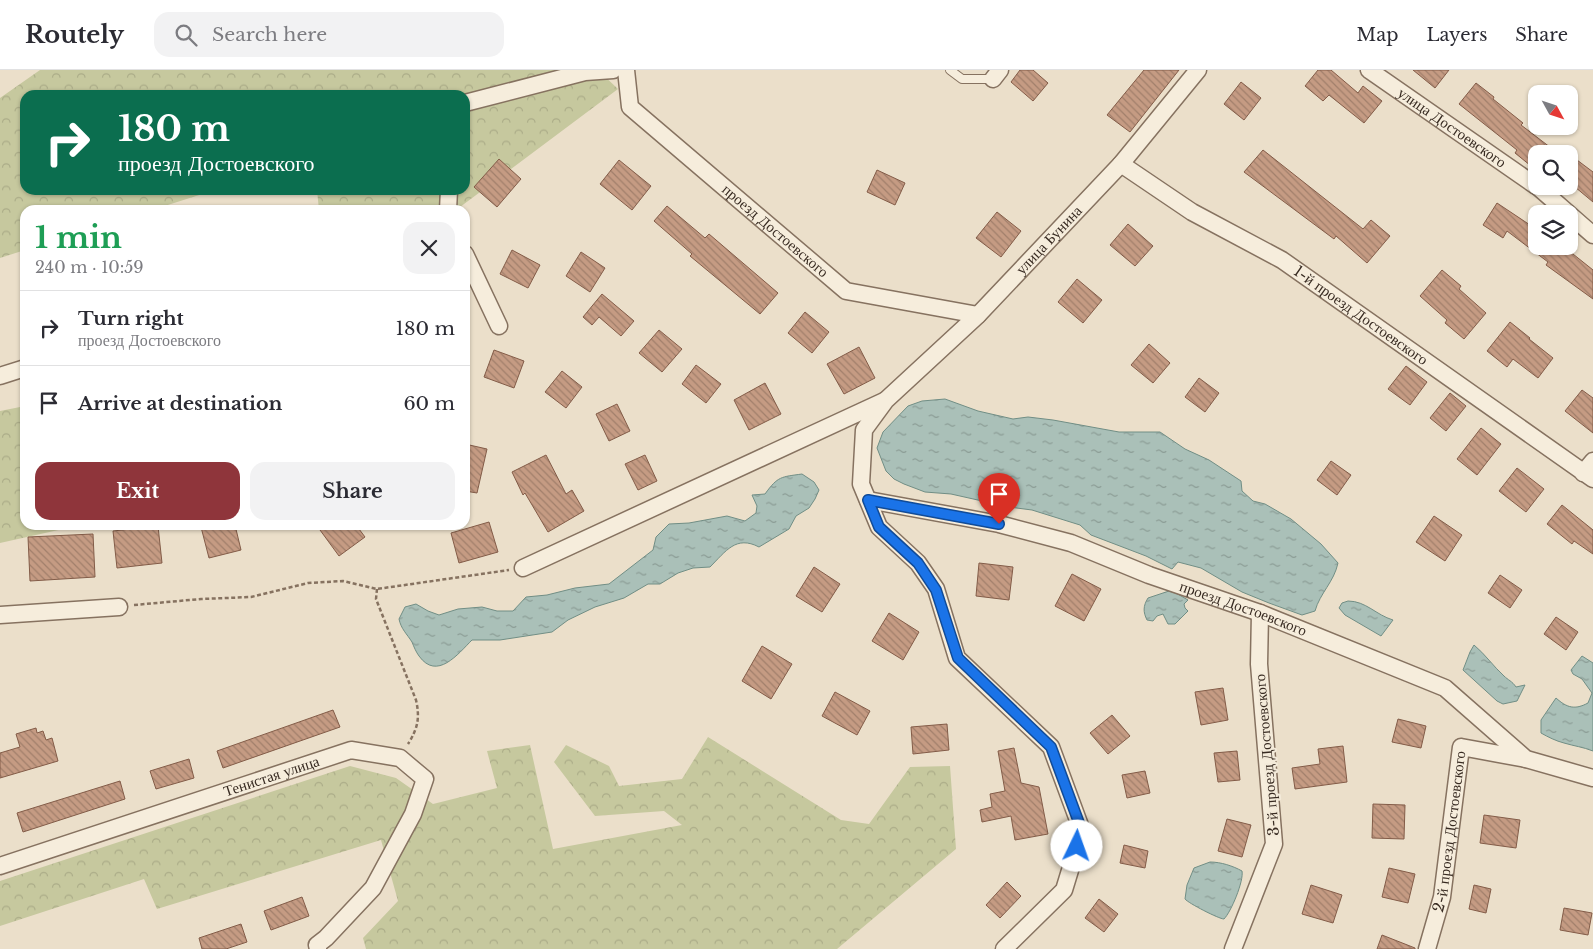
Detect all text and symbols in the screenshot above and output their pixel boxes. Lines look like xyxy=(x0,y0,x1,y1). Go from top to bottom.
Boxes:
search box xyxy=(154,12,504,57)
text: Routely xyxy=(25,20,124,49)
icon: search xyxy=(172,21,200,49)
text: Search here xyxy=(212,23,327,46)
text: Map xyxy=(1357,24,1398,46)
text: Layers xyxy=(1426,24,1487,46)
text: Share xyxy=(1515,24,1568,46)
street label: улица Достоевского xyxy=(1394,83,1510,171)
north arrow xyxy=(1528,85,1578,135)
map controls xyxy=(1528,85,1578,255)
text: 180 m xyxy=(118,107,230,150)
icon: right xyxy=(35,110,100,175)
button: search xyxy=(1528,145,1578,195)
text: проезд Достоевского xyxy=(118,150,315,177)
street label: проезд Достоевского xyxy=(718,180,833,281)
street label: улица Бунина xyxy=(1011,201,1086,278)
button: layers xyxy=(1528,205,1578,255)
text: 1 min xyxy=(35,219,122,256)
button: close xyxy=(403,222,455,274)
text: 240 m · 10:59 xyxy=(35,257,144,277)
street label: 1-й проезд Достоевского xyxy=(1290,261,1432,369)
text: Turn right xyxy=(78,307,184,330)
icon: right xyxy=(35,314,63,342)
text: 180 m xyxy=(396,317,455,340)
text: проезд Достоевского xyxy=(78,330,221,350)
icon: arrive xyxy=(35,389,63,417)
text: Arrive at destination xyxy=(78,392,282,415)
text: 60 m xyxy=(403,392,455,415)
button: Exit xyxy=(35,462,240,520)
button: Share xyxy=(250,462,455,520)
pin xyxy=(978,473,1020,524)
icon: arrive xyxy=(985,480,1013,508)
street label: проезд Достоевского xyxy=(1177,576,1310,640)
street label: 3-й проезд Достоевского xyxy=(1250,673,1283,837)
street label: 2-й проезд Достоевского xyxy=(1428,750,1469,914)
street label: Тенистая улица xyxy=(221,751,322,800)
position arrow xyxy=(1050,819,1102,871)

